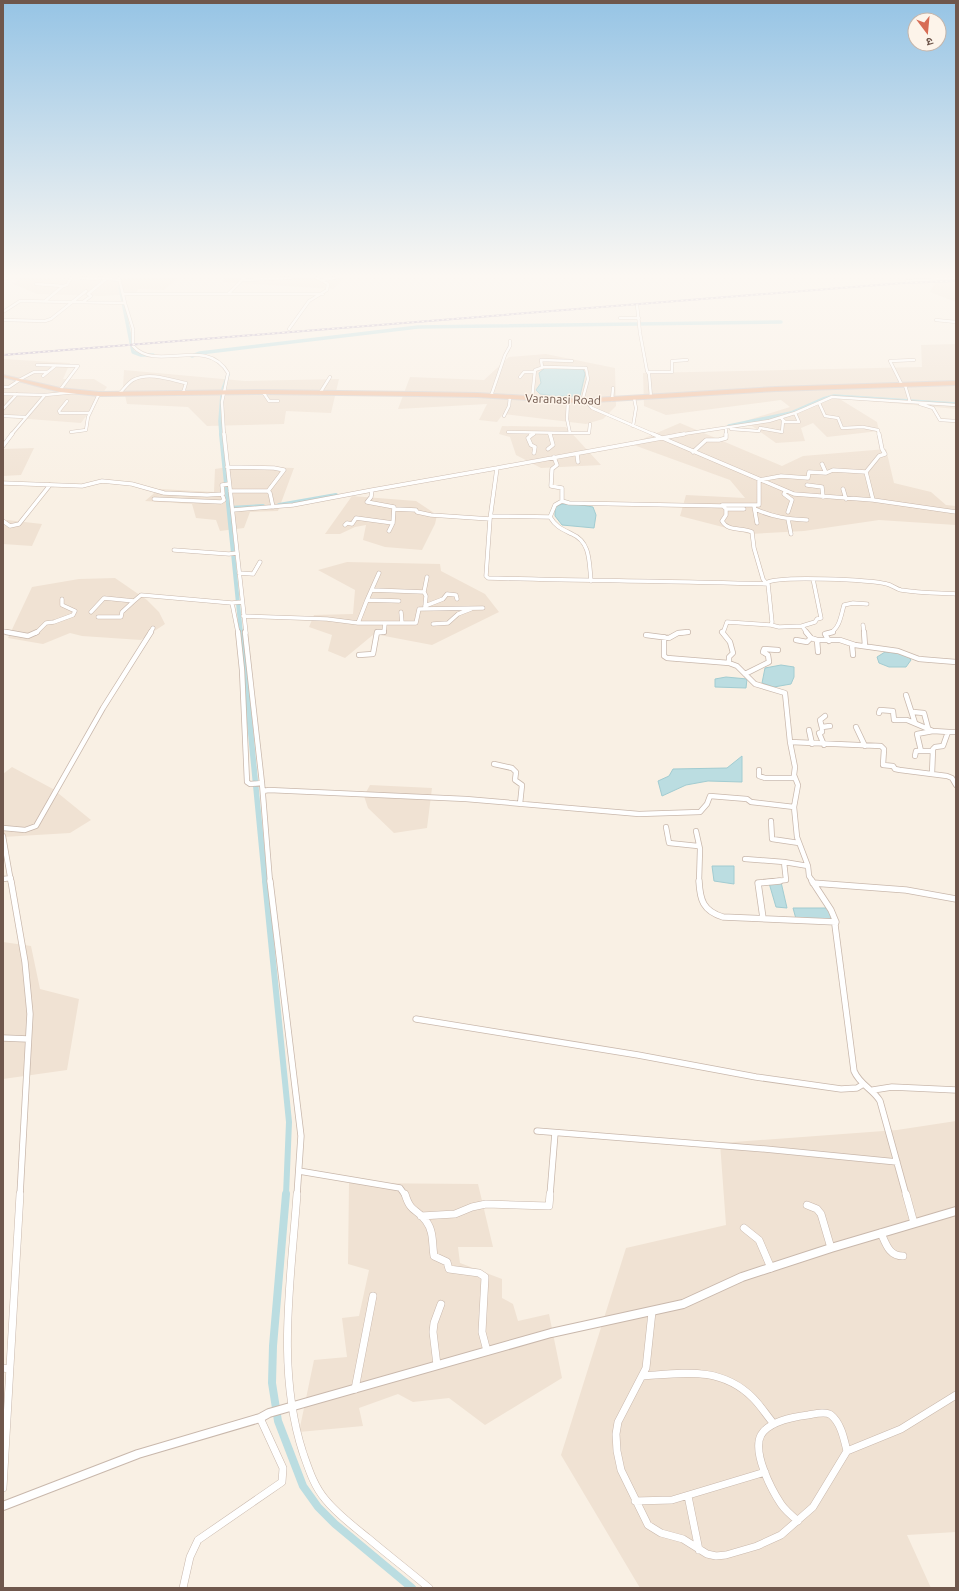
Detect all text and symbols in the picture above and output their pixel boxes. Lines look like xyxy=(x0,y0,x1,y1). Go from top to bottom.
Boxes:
north arrow xyxy=(907,12,947,52)
text: उ xyxy=(924,35,935,48)
street label: Varanasi Road xyxy=(525,391,601,407)

